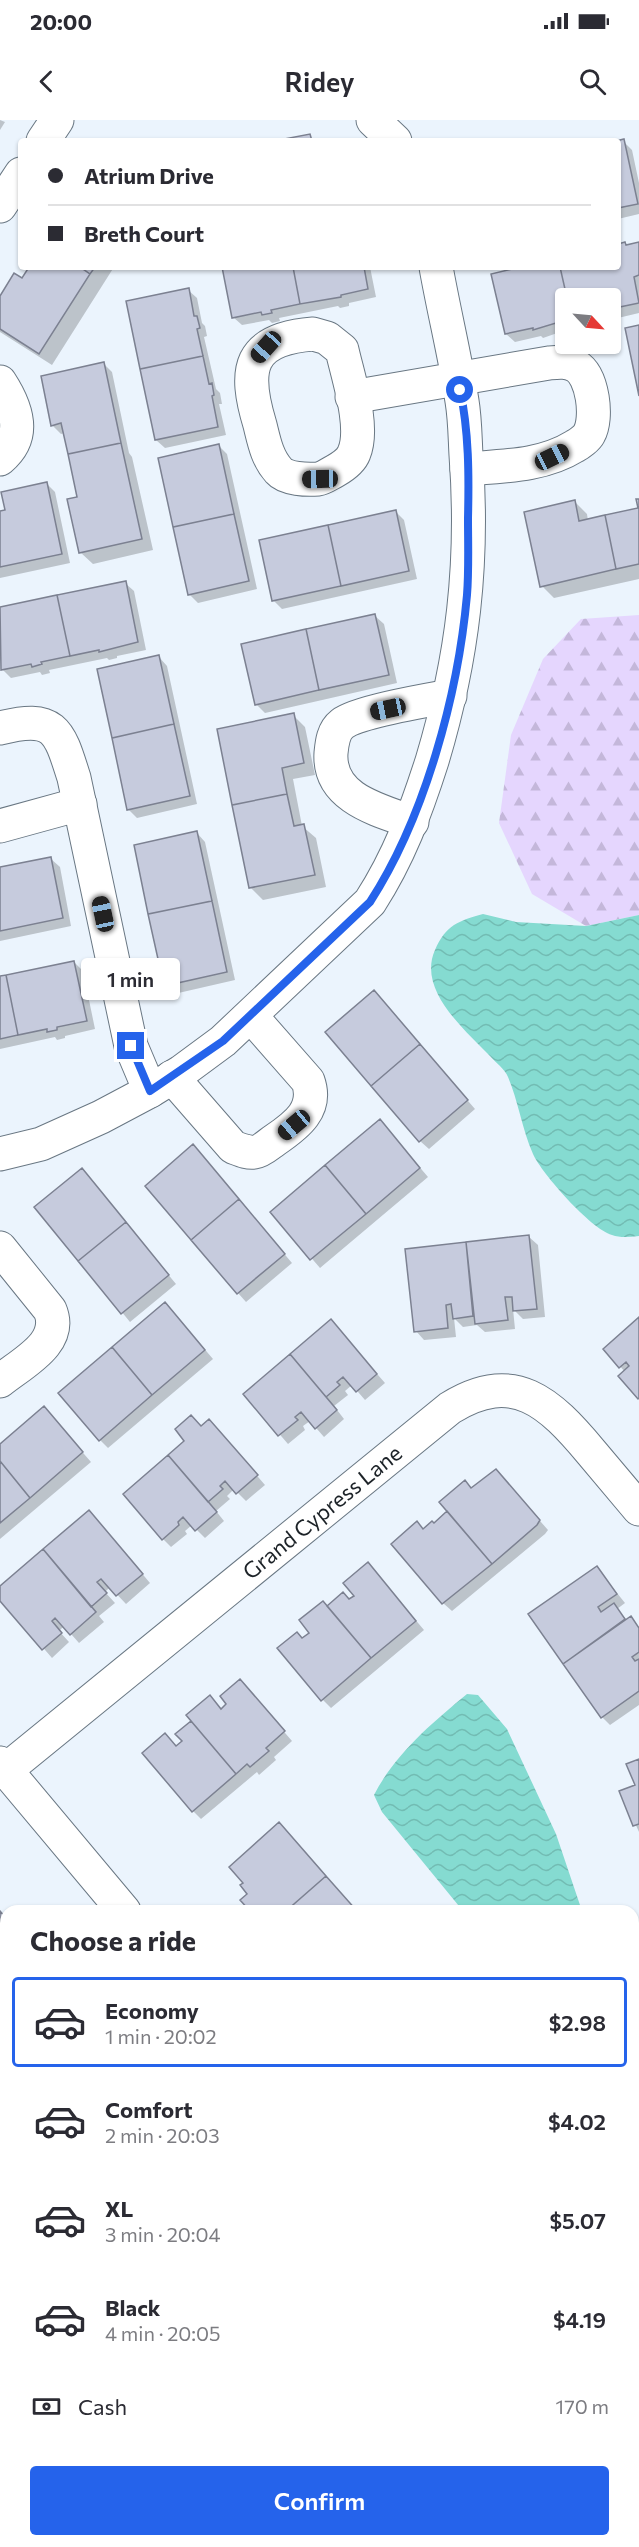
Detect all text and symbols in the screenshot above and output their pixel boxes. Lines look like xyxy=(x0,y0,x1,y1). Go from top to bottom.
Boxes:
text: 20:00 xyxy=(30,8,92,35)
icon: back xyxy=(30,65,63,98)
text: Ridey xyxy=(285,65,354,98)
icon: search xyxy=(576,65,609,98)
text: Atrium Drive xyxy=(84,162,214,189)
text: Breth Court xyxy=(84,220,204,247)
north arrow xyxy=(555,288,621,354)
map controls xyxy=(555,288,621,354)
car xyxy=(247,328,285,366)
route start xyxy=(446,376,473,403)
car xyxy=(532,441,572,473)
car xyxy=(302,470,338,488)
car xyxy=(369,696,407,722)
car xyxy=(90,895,116,933)
callout: 1 min xyxy=(82,959,180,1001)
text: 1 min xyxy=(107,967,154,991)
route end xyxy=(117,1032,144,1059)
car xyxy=(274,1107,314,1143)
street label: Grand Cypress Lane xyxy=(237,1439,407,1585)
text: Choose a ride xyxy=(30,1924,196,1957)
icon: car xyxy=(33,1995,87,2049)
text: Economy xyxy=(105,1997,199,2024)
text: $2.98 xyxy=(549,2009,606,2036)
text: 1 min · 20:02 xyxy=(105,2024,217,2048)
icon: car xyxy=(33,2094,87,2148)
text: Comfort xyxy=(105,2096,193,2123)
text: $4.02 xyxy=(548,2108,606,2135)
text: 2 min · 20:03 xyxy=(105,2123,220,2147)
icon: car xyxy=(33,2193,87,2247)
text: XL xyxy=(105,2195,133,2222)
text: $5.07 xyxy=(549,2207,606,2234)
text: 3 min · 20:04 xyxy=(105,2222,221,2246)
icon: car xyxy=(33,2292,87,2346)
text: Black xyxy=(105,2294,160,2321)
text: $4.19 xyxy=(553,2306,606,2333)
text: 4 min · 20:05 xyxy=(105,2321,221,2345)
icon: cash xyxy=(30,2390,63,2423)
text: Cash xyxy=(78,2393,127,2420)
text: 170 m xyxy=(556,2394,609,2418)
button: Confirm xyxy=(30,2466,609,2535)

